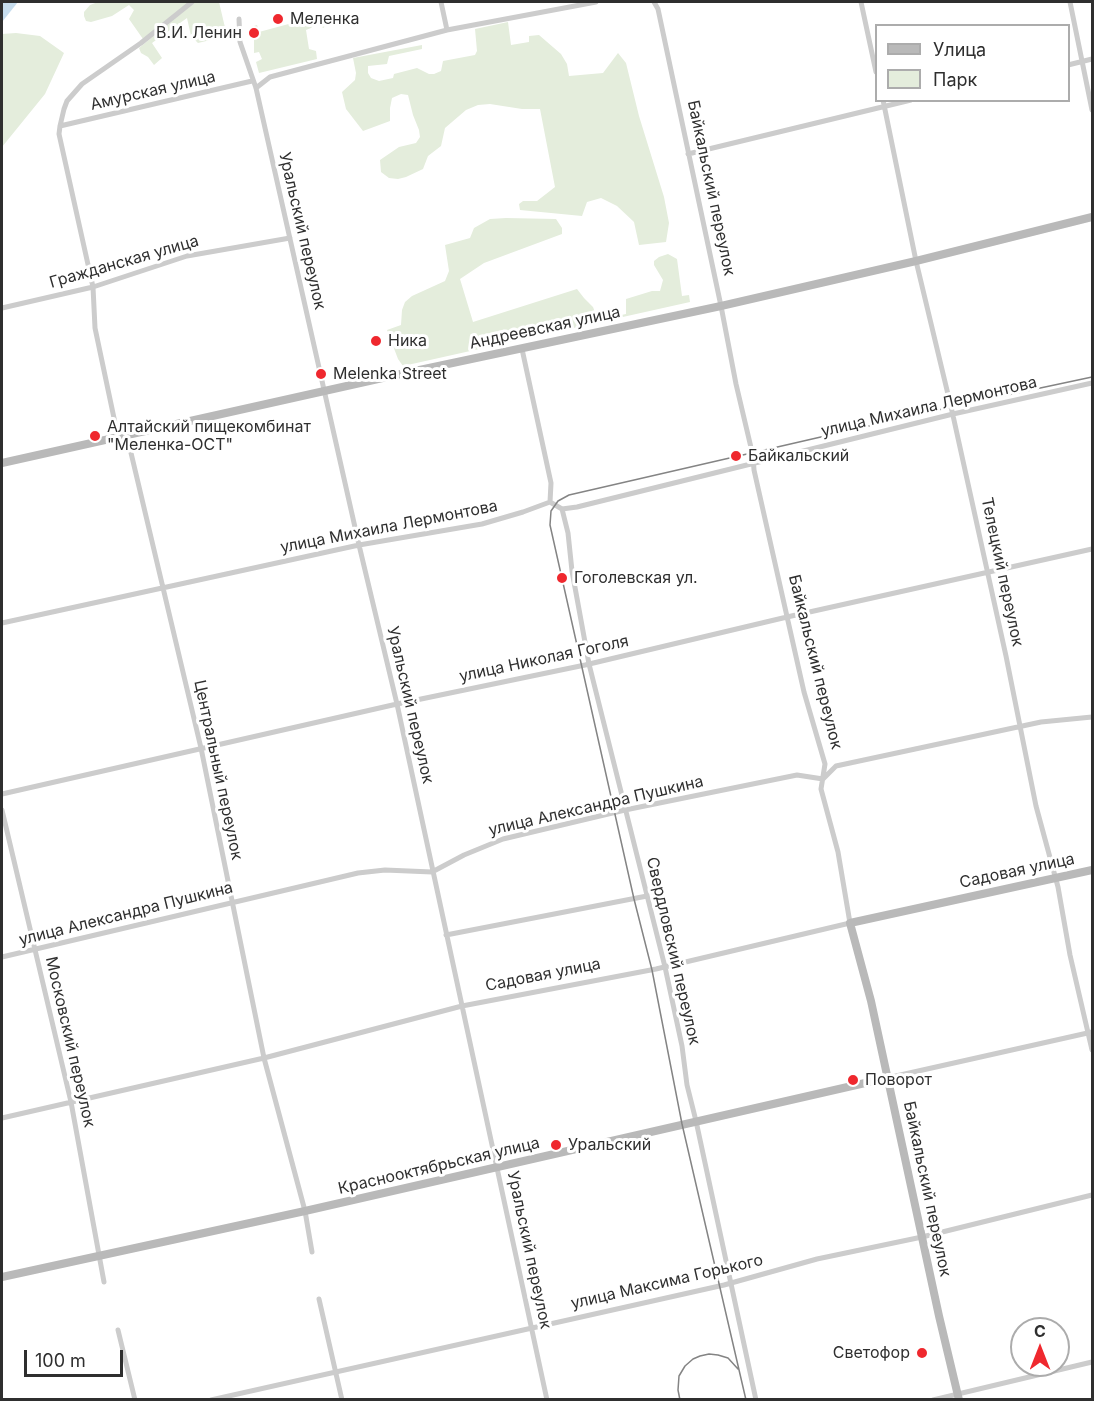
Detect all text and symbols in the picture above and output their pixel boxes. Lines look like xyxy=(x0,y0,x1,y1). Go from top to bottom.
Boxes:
place label: Меленка xyxy=(290,9,359,29)
marker: Меленка xyxy=(271,12,285,26)
place label: В.И. Ленин xyxy=(156,23,242,43)
legend xyxy=(875,24,1070,102)
marker: В.И. Ленин xyxy=(247,26,261,40)
text: Улица xyxy=(933,39,986,60)
street label: Амурская улица xyxy=(89,67,217,115)
text: Парк xyxy=(933,69,977,90)
street label: Байкальский переулок xyxy=(683,98,739,278)
street label: Уральский переулок xyxy=(275,150,329,312)
street label: Гражданская улица xyxy=(47,231,201,293)
street label: Андреевская улица xyxy=(468,303,622,353)
place label: Ника xyxy=(388,331,427,351)
marker: Ника xyxy=(369,334,383,348)
place label: Melenka Street xyxy=(333,364,447,384)
marker: Melenka Street xyxy=(314,367,328,381)
street label: улица Михаила Лермонтова xyxy=(819,373,1039,441)
place label: Алтайский пищекомбинат "Меленка-ОСТ" xyxy=(107,417,311,455)
marker: Алтайский пищекомбинат "Меленка-ОСТ" xyxy=(88,429,102,443)
place label: Байкальский xyxy=(748,446,849,466)
marker: Байкальский xyxy=(729,449,743,463)
street label: улица Михаила Лермонтова xyxy=(279,496,499,558)
street label: Телецкий переулок xyxy=(977,496,1027,648)
place label: Гоголевская ул. xyxy=(574,568,698,588)
marker: Гоголевская ул. xyxy=(555,571,569,585)
street label: Байкальский переулок xyxy=(784,573,846,751)
street label: Уральский переулок xyxy=(383,624,437,786)
street label: улица Николая Гоголя xyxy=(458,632,630,686)
street label: Центральный переулок xyxy=(190,678,246,862)
street label: улица Александра Пушкина xyxy=(487,772,705,840)
street label: Садовая улица xyxy=(958,849,1076,893)
street label: Свердловский переулок xyxy=(642,855,704,1047)
street label: улица Александра Пушкина xyxy=(17,878,235,950)
street label: Садовая улица xyxy=(484,954,602,996)
street label: Московский переулок xyxy=(41,955,99,1129)
place label: Поворот xyxy=(865,1070,932,1090)
marker: Поворот xyxy=(846,1073,860,1087)
street label: Байкальский переулок xyxy=(899,1099,955,1279)
street label: Краснооктябрьская улица xyxy=(336,1133,542,1199)
place label: Уральский xyxy=(568,1135,651,1155)
marker: Уральский xyxy=(549,1138,563,1152)
street label: Уральский переулок xyxy=(503,1169,555,1331)
street label: улица Максима Горького xyxy=(569,1251,765,1313)
north arrow xyxy=(1010,1317,1070,1377)
text: С xyxy=(1034,1321,1046,1341)
scale bar xyxy=(27,1338,126,1376)
place label: Светофор xyxy=(833,1343,910,1363)
marker: Светофор xyxy=(915,1346,929,1360)
text: 100 m xyxy=(35,1350,86,1371)

